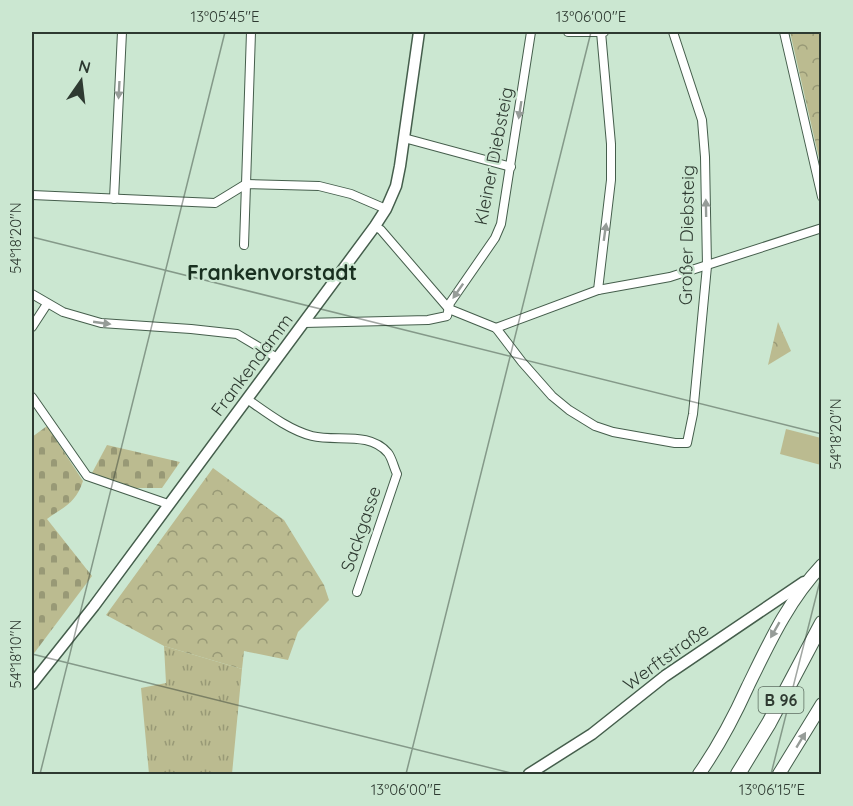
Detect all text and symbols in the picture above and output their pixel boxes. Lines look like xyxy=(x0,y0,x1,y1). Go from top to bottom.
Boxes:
text: 13°05'45"E xyxy=(191,7,259,26)
text: 13°06'00"E xyxy=(556,7,626,26)
north arrow xyxy=(51,51,111,111)
text: N xyxy=(77,55,93,78)
one-way arrow xyxy=(114,80,124,99)
street label: Kleiner Diebsteig xyxy=(469,85,518,227)
one-way arrow xyxy=(516,101,525,120)
street label: Großer Diebsteig xyxy=(674,165,699,305)
one-way arrow xyxy=(701,198,710,217)
text: 54°18'20"N xyxy=(6,202,25,274)
one-way arrow xyxy=(601,222,610,241)
district label: Frankenvorstadt xyxy=(187,259,357,285)
one-way arrow xyxy=(452,282,464,298)
street label: Frankendamm xyxy=(206,309,298,421)
one-way arrow xyxy=(93,318,112,327)
text: 54°18'20"N xyxy=(826,398,845,470)
street label: Sackgasse xyxy=(335,483,386,575)
street label: Werftstraße xyxy=(618,618,713,695)
text: 54°18'10"N xyxy=(6,620,25,688)
one-way arrow xyxy=(771,621,781,638)
road number: B 96 xyxy=(758,687,804,713)
one-way arrow xyxy=(796,732,807,748)
text: 13°06'00"E xyxy=(371,780,441,799)
text: 13°06'15"E xyxy=(739,780,805,799)

